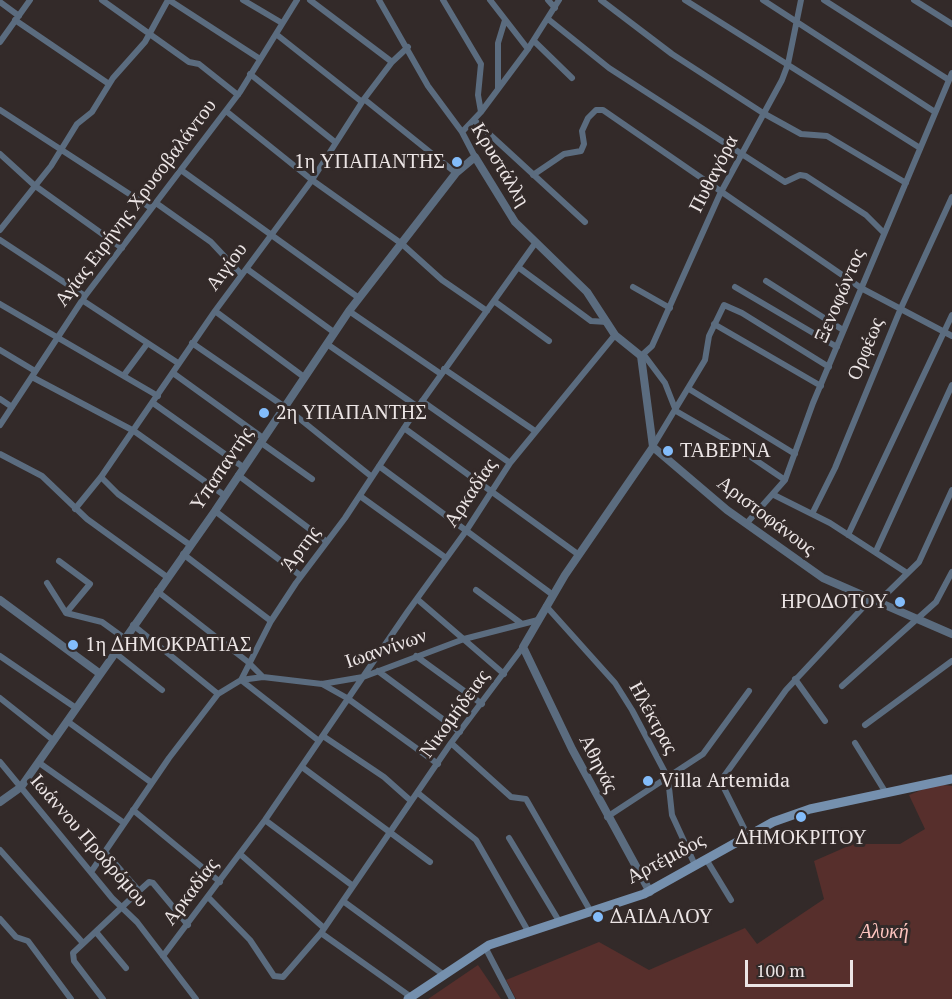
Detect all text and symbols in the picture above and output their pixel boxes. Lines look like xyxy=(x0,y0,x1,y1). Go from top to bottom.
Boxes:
street label: Αγίας Ειρήνης Χρυσοβαλάντου xyxy=(50,94,222,312)
street label: Κρυστάλλη xyxy=(466,119,534,211)
street label: Πυθαγόρα xyxy=(684,131,744,217)
place label: 1η ΥΠΑΠΑΝΤΗΣ xyxy=(294,150,445,174)
marker: 1η ΥΠΑΠΑΝΤΗΣ xyxy=(450,155,464,169)
street label: Αιγίου xyxy=(201,238,253,296)
street label: Ξενοφώντος xyxy=(809,245,871,347)
street label: Ορφέως xyxy=(843,314,889,384)
place label: 2η ΥΠΑΠΑΝΤΗΣ xyxy=(276,401,427,425)
marker: 2η ΥΠΑΠΑΝΤΗΣ xyxy=(257,406,271,420)
street label: Υπαπαντής xyxy=(185,423,259,515)
place label: ΤΑΒΕΡΝΑ xyxy=(680,439,771,463)
marker: ΤΑΒΕΡΝΑ xyxy=(661,444,675,458)
street label: Αρκαδίας xyxy=(439,454,503,532)
street label: Αριστοφάνους xyxy=(712,471,820,561)
street label: Άρτης xyxy=(276,521,326,577)
place label: ΗΡΟΔΟΤΟΥ xyxy=(781,590,888,614)
marker: ΗΡΟΔΟΤΟΥ xyxy=(893,595,907,609)
street label: Ιωαννίνων xyxy=(342,624,430,674)
place label: 1η ΔΗΜΟΚΡΑΤΙΑΣ xyxy=(85,633,252,657)
marker: 1η ΔΗΜΟΚΡΑΤΙΑΣ xyxy=(66,638,80,652)
street label: Νικομήδειας xyxy=(415,665,495,763)
street label: Ηλέκτρας xyxy=(623,678,683,758)
street label: Αθηνάς xyxy=(573,731,623,797)
place label: Villa Artemida xyxy=(660,769,790,793)
street label: Ιωάννου Προδρόμου xyxy=(25,770,153,912)
marker: Villa Artemida xyxy=(641,774,655,788)
marker: ΔΗΜΟΚΡΙΤΟΥ xyxy=(794,810,808,824)
place label: ΔΗΜΟΚΡΙΤΟΥ xyxy=(735,826,867,850)
street label: Αρτέμιδος xyxy=(623,828,709,890)
street label: Αρκαδίας xyxy=(158,854,224,930)
place label: ΔΑΙΔΑΛΟΥ xyxy=(610,905,713,929)
marker: ΔΑΙΔΑΛΟΥ xyxy=(591,910,605,924)
park label: Αλυκή xyxy=(859,920,909,944)
scale bar xyxy=(748,948,856,986)
text: 100 m xyxy=(756,958,805,982)

